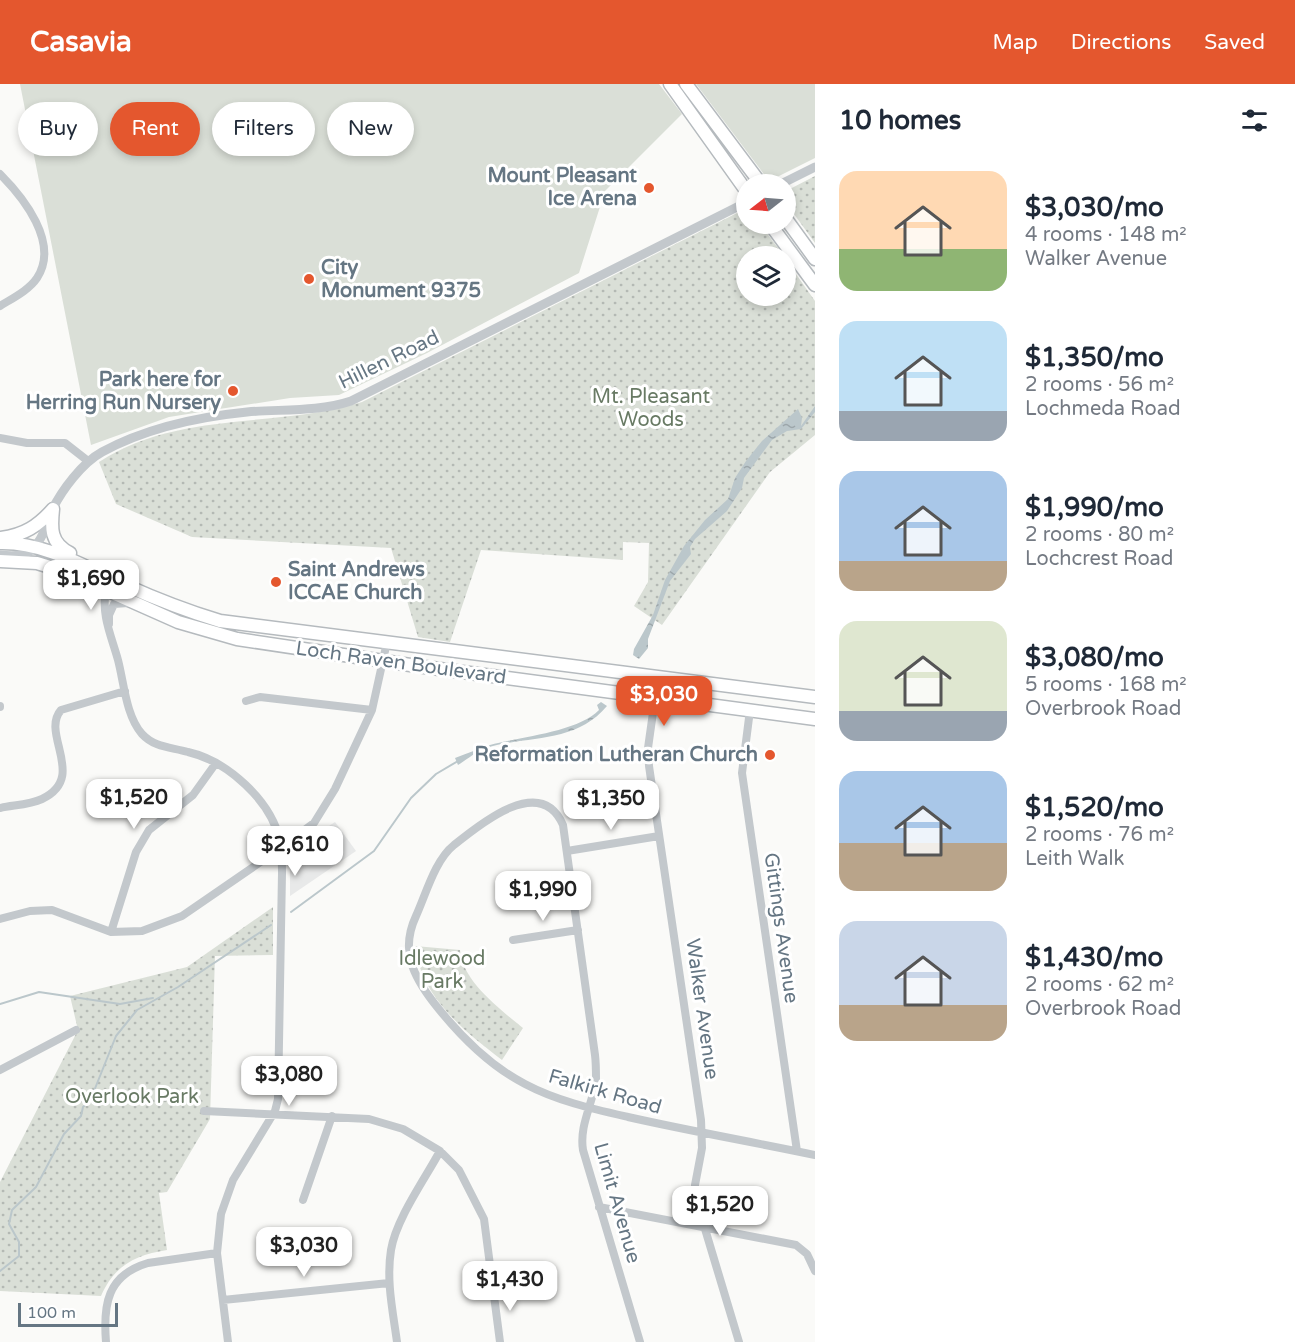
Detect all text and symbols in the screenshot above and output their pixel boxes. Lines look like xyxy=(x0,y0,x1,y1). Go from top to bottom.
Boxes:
text: Casavia xyxy=(30,25,132,59)
text: Map xyxy=(992,30,1038,55)
text: Directions xyxy=(1071,30,1171,55)
text: Saved xyxy=(1204,30,1265,55)
chip: Buy xyxy=(18,102,98,156)
chip: Rent xyxy=(110,102,200,156)
chip: Filters xyxy=(212,102,315,156)
chip: New xyxy=(327,102,414,156)
icon: filters xyxy=(1238,104,1271,137)
text: 10 homes xyxy=(839,105,961,136)
place label: Mount Pleasant Ice Arena xyxy=(488,164,637,211)
north arrow xyxy=(736,174,796,234)
map controls xyxy=(736,174,796,306)
marker: Mount Pleasant Ice Arena xyxy=(642,181,656,195)
text: $3,030/mo xyxy=(1025,192,1164,223)
icon: home xyxy=(887,195,959,267)
text: 4 rooms · 148 m² xyxy=(1025,223,1187,247)
button: layers xyxy=(736,246,796,306)
text: Walker Avenue xyxy=(1025,247,1167,271)
place label: City Monument 9375 xyxy=(321,256,481,303)
marker: City Monument 9375 xyxy=(302,272,316,286)
street label: Hillen Road xyxy=(335,325,443,395)
text: $1,350/mo xyxy=(1025,342,1164,373)
icon: home xyxy=(887,345,959,417)
place label: Park here for Herring Run Nursery xyxy=(26,368,221,415)
text: 2 rooms · 56 m² xyxy=(1025,373,1174,397)
marker: Park here for Herring Run Nursery xyxy=(226,384,240,398)
park label: Mt. Pleasant Woods xyxy=(592,385,711,432)
text: Lochmeda Road xyxy=(1025,397,1181,421)
text: $1,990/mo xyxy=(1025,492,1164,523)
icon: home xyxy=(887,495,959,567)
text: 2 rooms · 80 m² xyxy=(1025,523,1174,547)
text: Lochcrest Road xyxy=(1025,547,1173,571)
place label: Saint Andrews ICCAE Church xyxy=(288,558,425,605)
pin: $1,690 xyxy=(42,560,140,611)
text: $1,690 xyxy=(57,567,125,591)
marker: Saint Andrews ICCAE Church xyxy=(269,575,283,589)
street label: Loch Raven Boulevard xyxy=(294,636,508,690)
text: $3,080/mo xyxy=(1025,642,1164,673)
icon: home xyxy=(887,645,959,717)
text: 5 rooms · 168 m² xyxy=(1025,673,1187,697)
pin: $3,030 xyxy=(615,676,713,727)
text: $3,030 xyxy=(630,683,698,707)
text: Overbrook Road xyxy=(1025,697,1181,721)
place label: Reformation Lutheran Church xyxy=(475,743,758,767)
marker: Reformation Lutheran Church xyxy=(763,748,777,762)
pin: $1,520 xyxy=(85,779,183,830)
pin: $1,350 xyxy=(562,780,660,831)
text: $1,520 xyxy=(100,786,168,810)
text: $1,350 xyxy=(577,787,645,811)
text: $1,520/mo xyxy=(1025,792,1164,823)
icon: home xyxy=(887,795,959,867)
text: 2 rooms · 76 m² xyxy=(1025,823,1174,847)
pin: $2,610 xyxy=(246,826,344,877)
text: $2,610 xyxy=(261,833,329,857)
text: Leith Walk xyxy=(1025,847,1124,871)
street label: Gittings Avenue xyxy=(759,851,803,1005)
pin: $1,990 xyxy=(494,871,592,922)
text: $1,990 xyxy=(509,878,577,902)
street label: Walker Avenue xyxy=(680,937,724,1081)
text: $1,430/mo xyxy=(1025,942,1163,973)
icon: home xyxy=(887,945,959,1017)
park label: Idlewood Park xyxy=(399,947,485,994)
text: 2 rooms · 62 m² xyxy=(1025,973,1174,997)
text: Overbrook Road xyxy=(1025,997,1181,1021)
pin: $3,080 xyxy=(240,1056,338,1107)
text: $3,080 xyxy=(255,1063,323,1087)
street label: Falkirk Road xyxy=(546,1064,664,1120)
park label: Overlook Park xyxy=(65,1085,199,1109)
street label: Limit Avenue xyxy=(588,1140,646,1266)
pin: $1,520 xyxy=(671,1186,769,1237)
text: $1,520 xyxy=(686,1193,754,1217)
pin: $3,030 xyxy=(255,1227,353,1278)
text: $3,030 xyxy=(270,1234,338,1258)
pin: $1,430 xyxy=(461,1261,559,1312)
text: $1,430 xyxy=(476,1268,544,1292)
scale bar xyxy=(18,1300,118,1328)
text: 100 m xyxy=(27,1303,76,1323)

